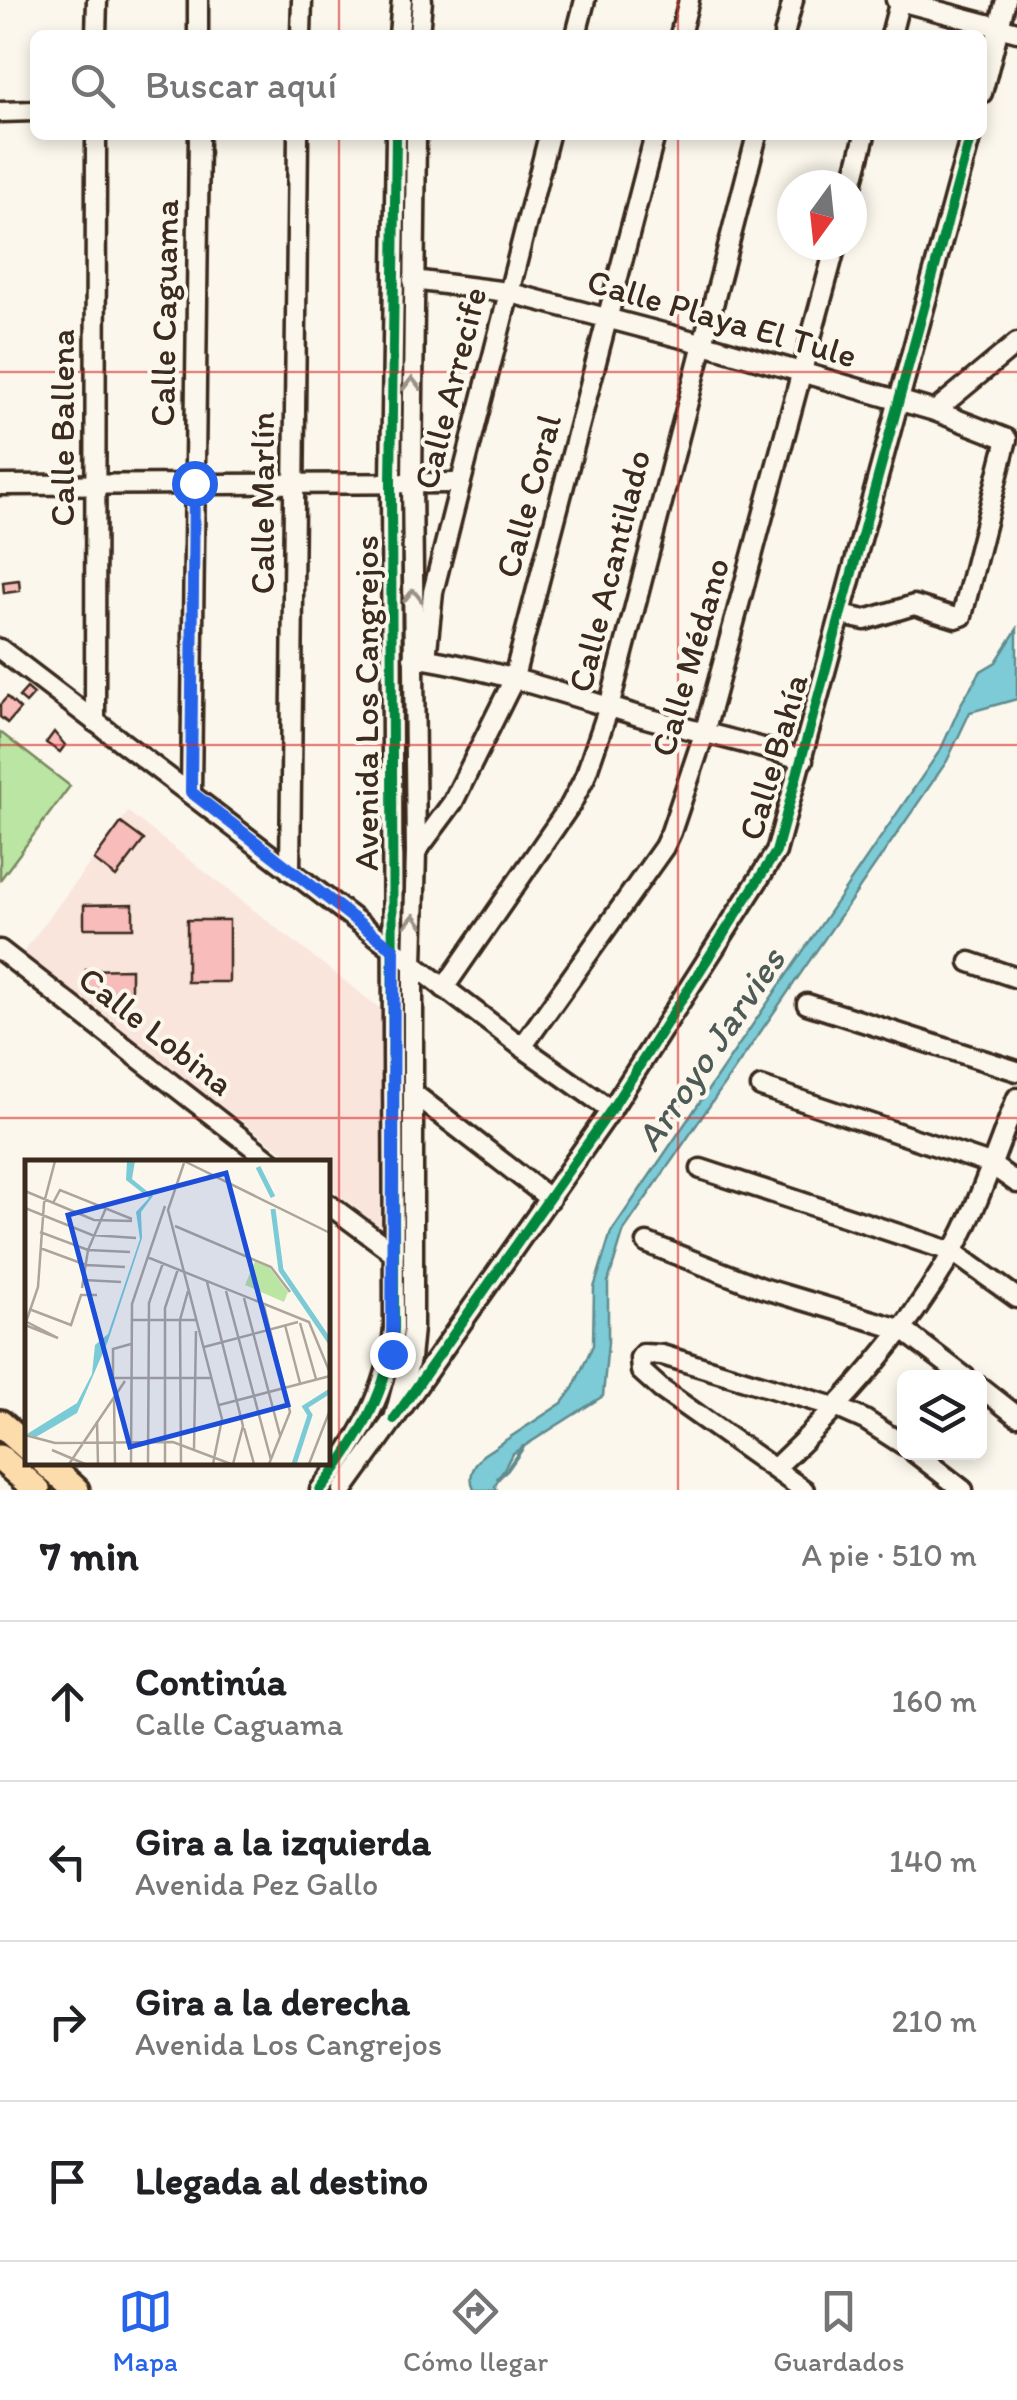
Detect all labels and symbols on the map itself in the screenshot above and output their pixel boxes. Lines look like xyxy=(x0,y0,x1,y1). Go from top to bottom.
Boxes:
north arrow xyxy=(777,170,867,260)
street label: Calle Caguama xyxy=(141,199,187,427)
street label: Calle Playa El Tule xyxy=(583,259,861,377)
street label: Calle Arrecife xyxy=(405,283,495,493)
street label: Calle Ballena xyxy=(41,329,83,527)
one-way arrow xyxy=(401,375,423,390)
street label: Calle Coral xyxy=(486,410,570,582)
street label: Calle Marlín xyxy=(241,411,283,594)
street label: Calle Acantilado xyxy=(559,446,659,696)
route start xyxy=(172,461,218,507)
street label: Avenida Los Cangrejos xyxy=(345,535,387,871)
street label: Calle Médano xyxy=(642,553,738,761)
one-way arrow xyxy=(402,587,423,603)
street label: Calle Bahía xyxy=(729,669,817,845)
one-way arrow xyxy=(403,912,424,928)
water label: Arroyo Jarvies xyxy=(625,938,795,1159)
street label: Calle Lobina xyxy=(70,958,242,1104)
inset map xyxy=(25,1160,330,1465)
route end xyxy=(370,1332,416,1378)

